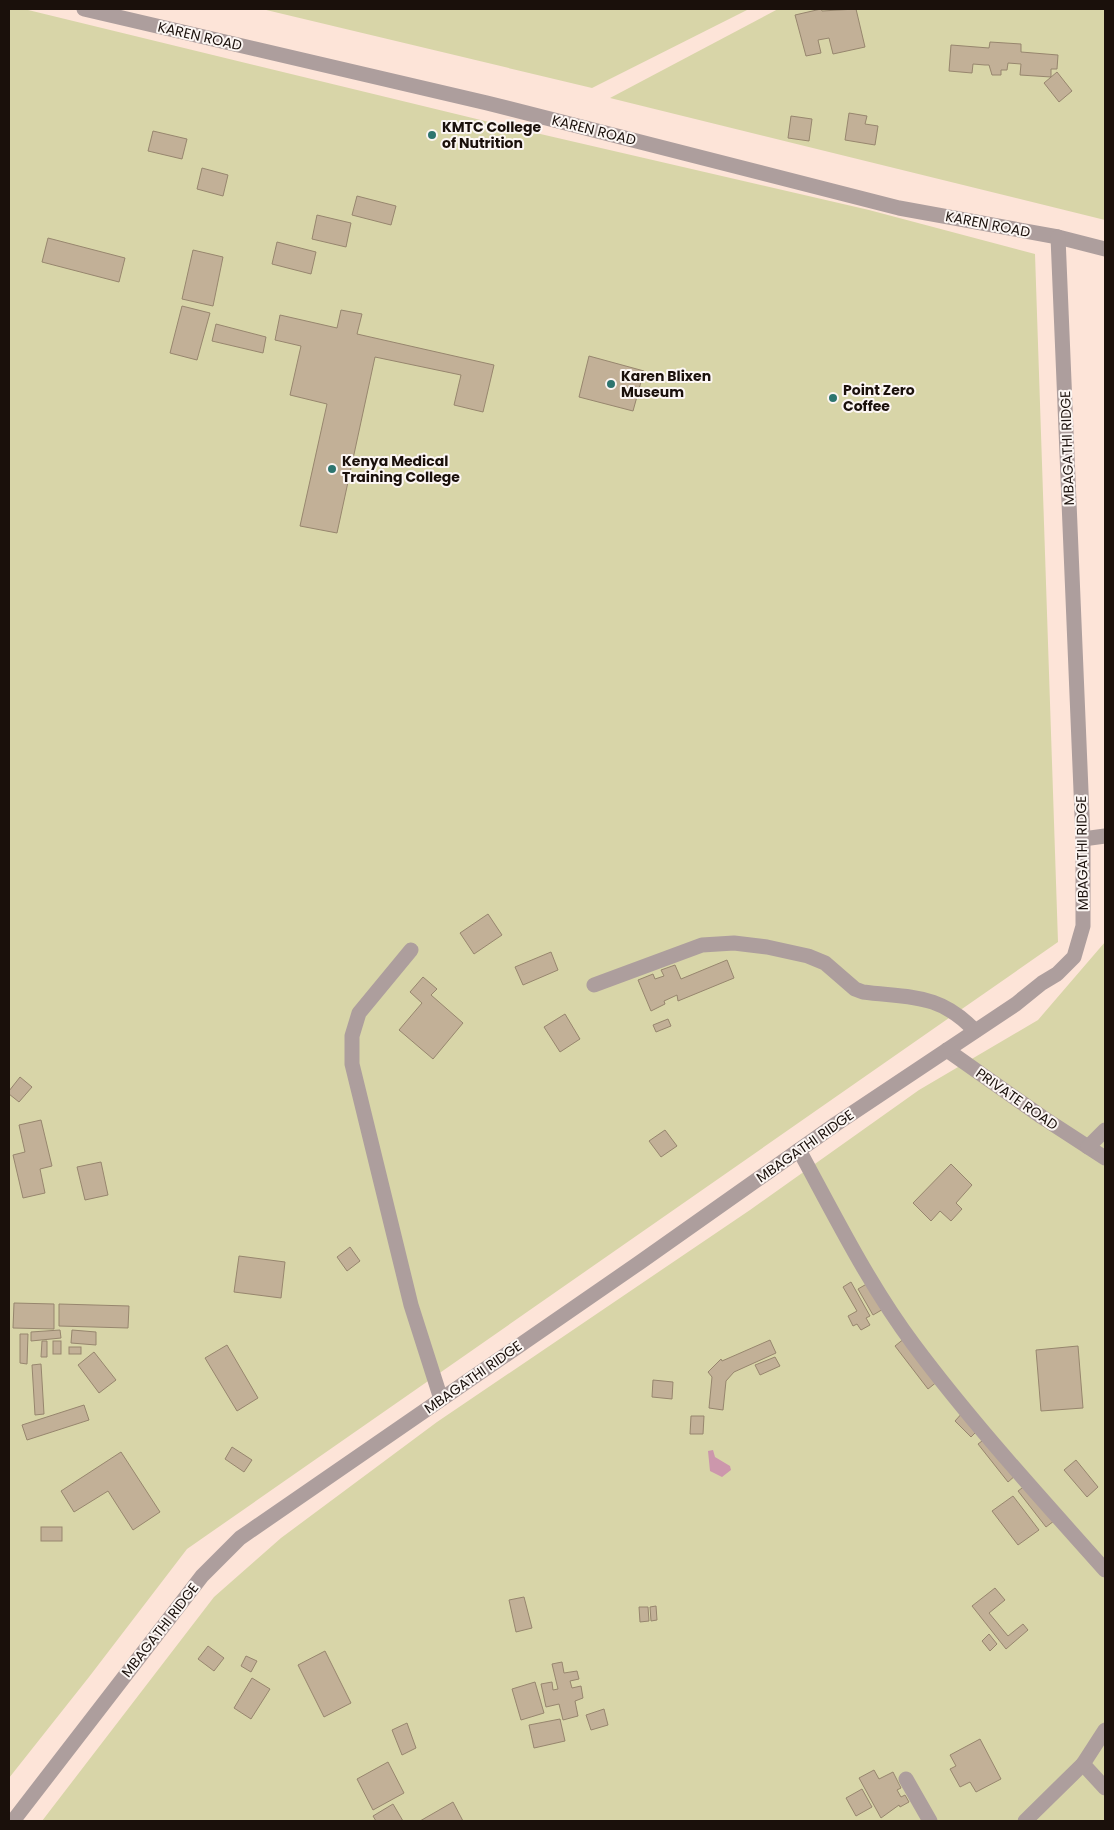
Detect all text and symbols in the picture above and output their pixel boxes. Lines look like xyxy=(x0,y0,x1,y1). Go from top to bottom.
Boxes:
street label: KAREN ROAD xyxy=(156,17,244,55)
street label: KAREN ROAD xyxy=(550,110,638,150)
place label: KMTC College of Nutrition xyxy=(442,117,541,153)
marker: KMTC College of Nutrition xyxy=(426,129,438,141)
street label: KAREN ROAD xyxy=(944,206,1032,242)
place label: Karen Blixen Museum xyxy=(621,366,711,402)
marker: Karen Blixen Museum xyxy=(605,378,617,390)
place label: Point Zero Coffee xyxy=(843,380,915,416)
street label: MBAGATHI RIDGE xyxy=(1055,390,1079,506)
marker: Point Zero Coffee xyxy=(827,392,839,404)
place label: Kenya Medical Training College xyxy=(342,451,460,487)
marker: Kenya Medical Training College xyxy=(326,463,338,475)
street label: MBAGATHI RIDGE xyxy=(1071,795,1093,911)
street label: PRIVATE ROAD xyxy=(972,1063,1062,1135)
street label: MBAGATHI RIDGE xyxy=(752,1105,858,1187)
street label: MBAGATHI RIDGE xyxy=(420,1336,526,1418)
street label: MBAGATHI RIDGE xyxy=(117,1579,203,1681)

